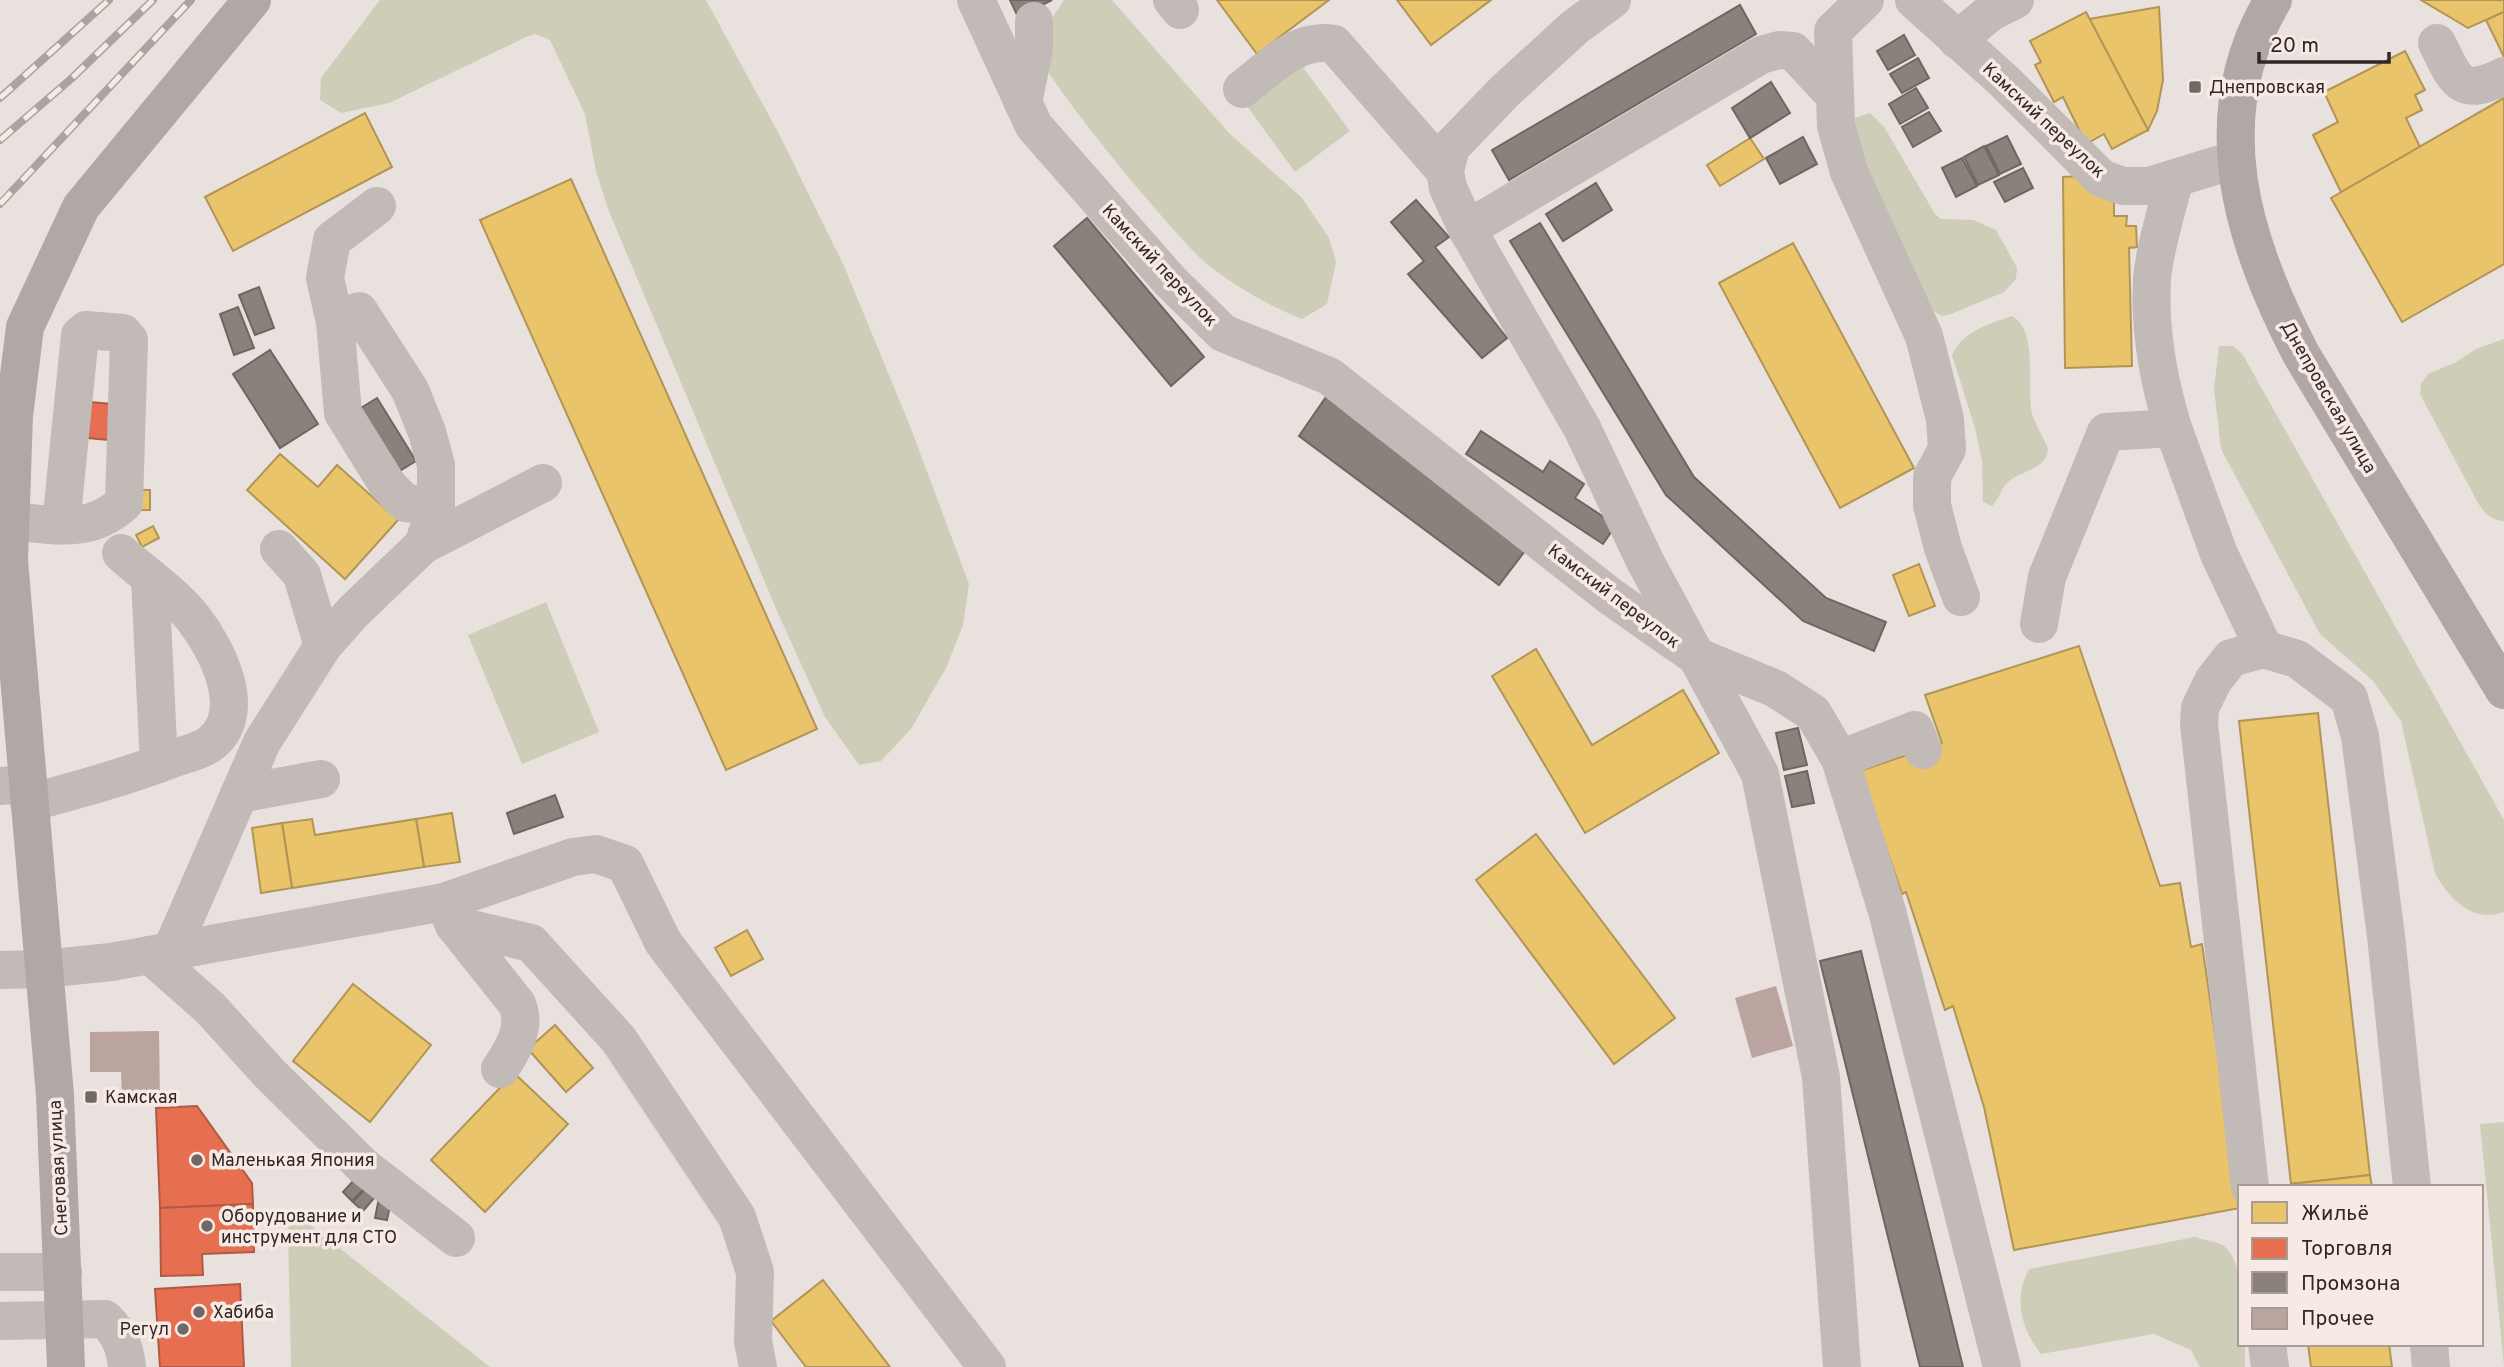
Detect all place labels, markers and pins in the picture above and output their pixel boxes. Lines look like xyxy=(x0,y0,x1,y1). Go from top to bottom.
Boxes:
place label: Днепровская xyxy=(2209,77,2325,100)
marker: Днепровская xyxy=(2187,79,2203,95)
place label: Камская xyxy=(105,1087,178,1110)
marker: Камская xyxy=(83,1089,99,1105)
place label: Маленькая Япония xyxy=(211,1150,375,1173)
marker: Маленькая Япония xyxy=(189,1152,205,1168)
place label: Оборудование и инструмент для СТО xyxy=(221,1206,397,1250)
marker: Оборудование и инструмент для СТО xyxy=(199,1218,215,1234)
place label: Хабиба xyxy=(213,1302,274,1325)
marker: Хабиба xyxy=(191,1304,207,1320)
place label: Регул xyxy=(120,1319,169,1342)
marker: Регул xyxy=(175,1321,191,1337)

